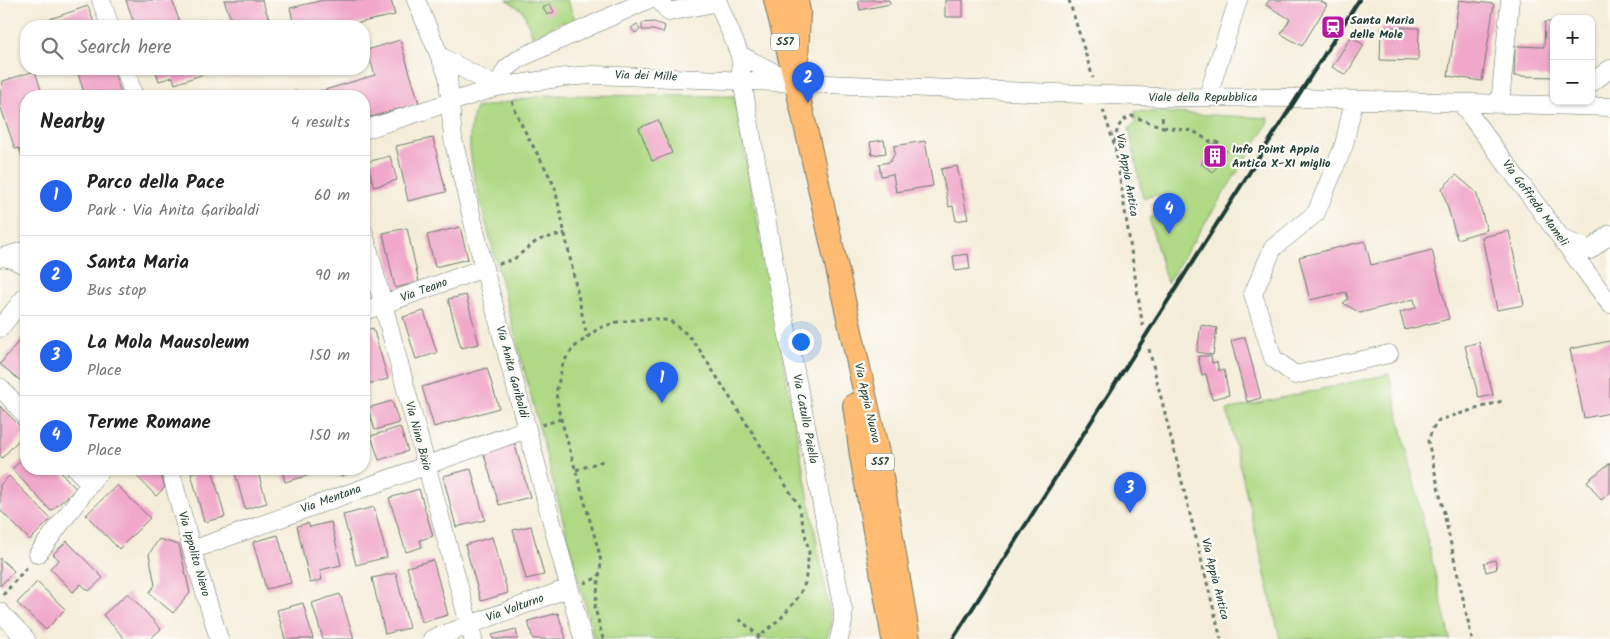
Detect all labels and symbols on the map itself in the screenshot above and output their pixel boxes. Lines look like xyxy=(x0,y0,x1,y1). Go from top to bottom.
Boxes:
place label: Santa Maria delle Mole xyxy=(1350,11,1414,44)
station icon: Santa Maria delle Mole xyxy=(1320,14,1346,40)
road number: SS7 xyxy=(771,34,799,51)
pin: 2 xyxy=(792,62,824,103)
street label: Via dei Mille xyxy=(615,65,678,87)
street label: Viale della Repubblica xyxy=(1148,88,1258,107)
street label: Via Appia Antica xyxy=(1110,132,1144,218)
place label: Info Point Appia Antica X-XI miglio xyxy=(1232,140,1331,173)
building icon: Info Point Appia Antica X-XI miglio xyxy=(1202,143,1228,169)
street label: Via Goffredo Mameli xyxy=(1497,156,1574,251)
pin: 4 xyxy=(1153,193,1185,234)
street label: Via Teano xyxy=(398,273,450,307)
street label: Via Anita Garibaldi xyxy=(491,324,534,421)
your location xyxy=(788,329,814,355)
street label: Via Appia Nuova xyxy=(849,361,886,445)
pin: 1 xyxy=(646,362,678,403)
street label: Via Catullo Paiella xyxy=(787,373,823,466)
street label: Via Nino Bixio xyxy=(400,399,436,473)
road number: SS7 xyxy=(866,454,894,471)
pin: 3 xyxy=(1114,472,1146,513)
street label: Via Mentana xyxy=(298,479,364,519)
street label: Via Ippolito Nievo xyxy=(173,509,215,599)
street label: Via Appia Antica xyxy=(1196,536,1234,622)
street label: Via Volturno xyxy=(483,589,547,627)

